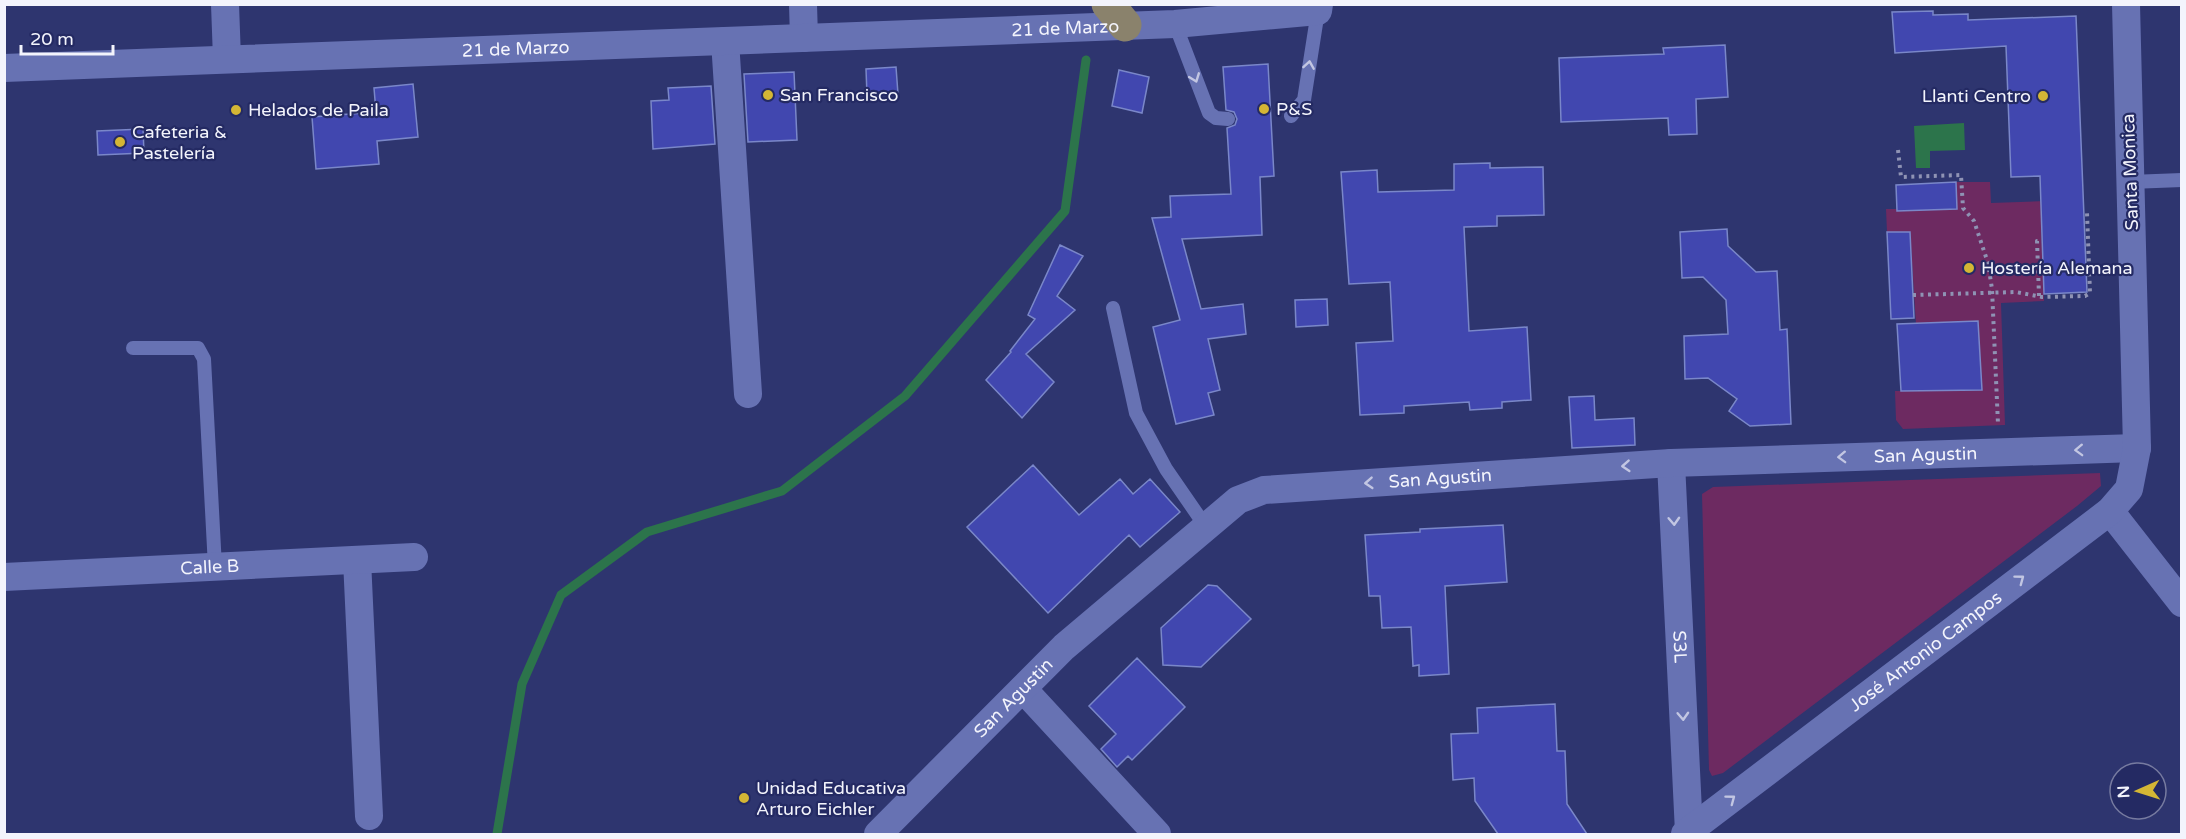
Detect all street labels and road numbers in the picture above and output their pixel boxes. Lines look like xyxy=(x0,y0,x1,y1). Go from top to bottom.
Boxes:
street label: 21 de Marzo xyxy=(1011,15,1120,41)
street label: 21 de Marzo xyxy=(461,36,570,62)
street label: Santa Monica xyxy=(2117,113,2143,231)
street label: San Agustin xyxy=(1874,442,1978,467)
street label: San Agustin xyxy=(1388,464,1493,493)
street label: Calle B xyxy=(180,555,240,579)
street label: José Antonio Campos xyxy=(1845,586,2006,716)
street label: S3L xyxy=(1668,630,1692,664)
street label: San Agustin xyxy=(969,653,1058,742)

